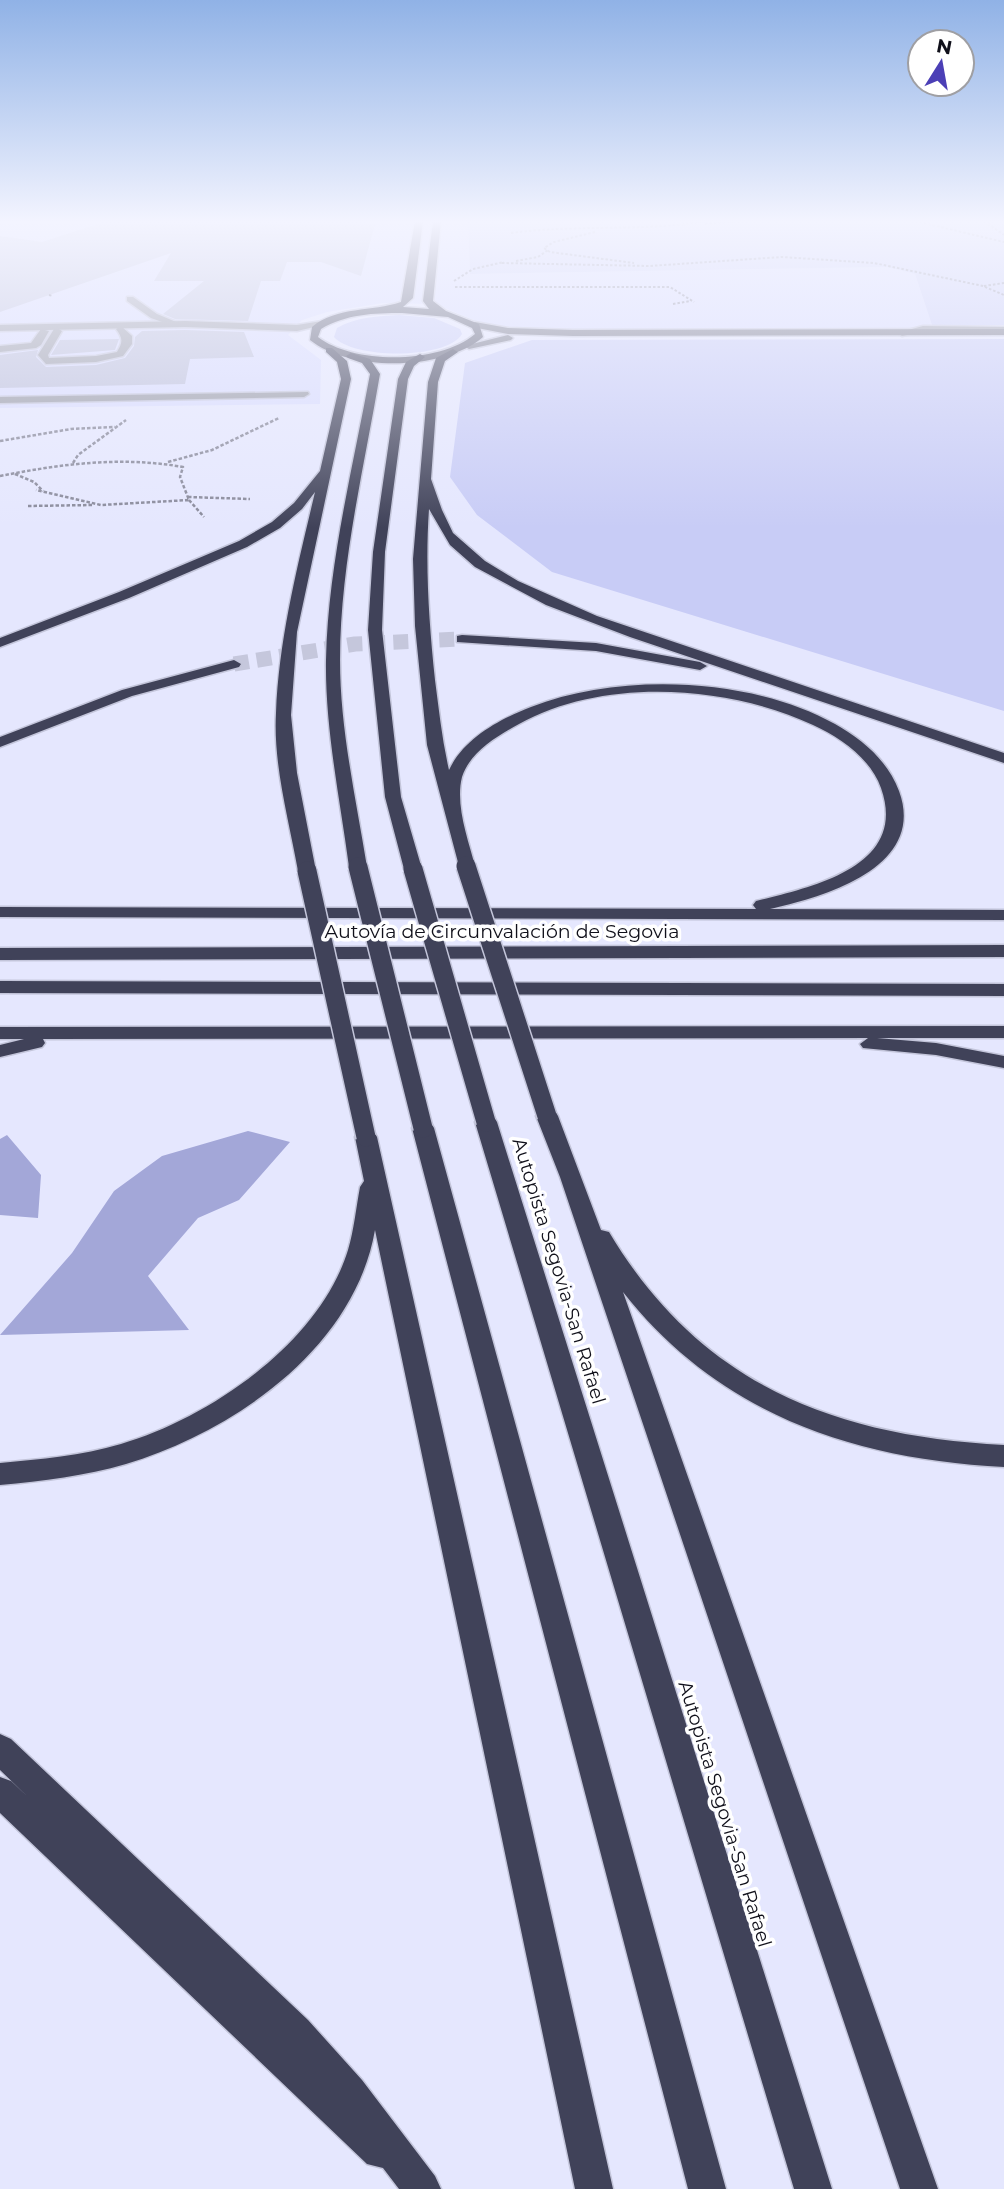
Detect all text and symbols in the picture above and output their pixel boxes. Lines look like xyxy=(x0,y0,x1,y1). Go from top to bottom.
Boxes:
north arrow xyxy=(906,28,976,98)
text: N xyxy=(934,34,954,60)
street label: Autovía de Circunvalación de Segovia xyxy=(325,920,679,943)
street label: Autopista Segovia-San Rafael xyxy=(507,1135,611,1407)
street label: Autopista Segovia-San Rafael xyxy=(673,1678,777,1950)

